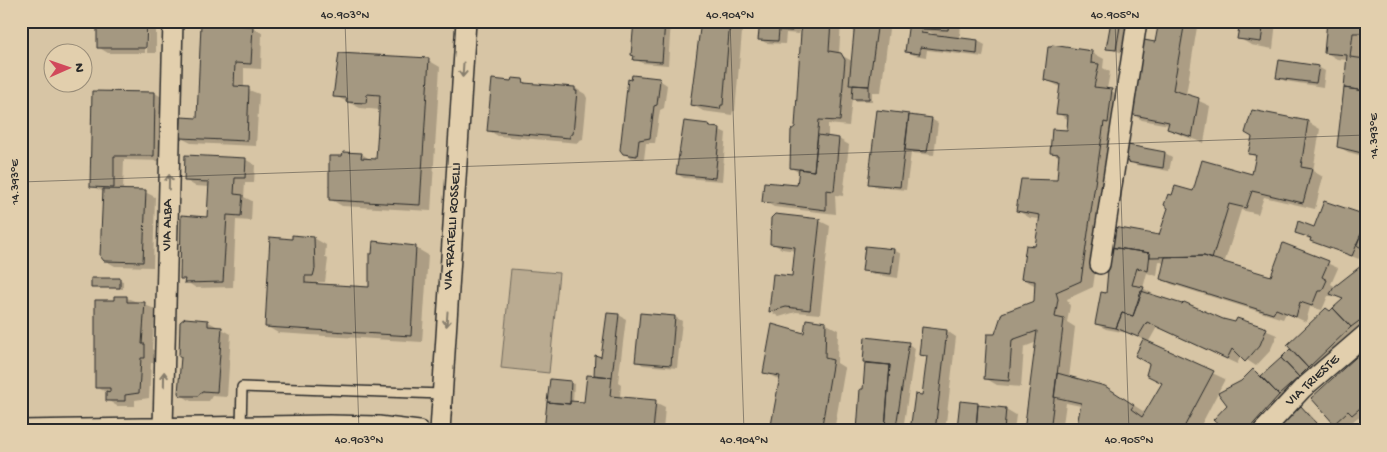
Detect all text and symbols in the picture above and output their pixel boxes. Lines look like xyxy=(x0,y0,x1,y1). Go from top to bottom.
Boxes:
text: 40.903°N xyxy=(321,9,369,23)
text: 40.904°N xyxy=(706,9,754,23)
text: 40.905°N xyxy=(1091,9,1139,23)
north arrow xyxy=(42,42,92,92)
one-way arrow xyxy=(458,62,467,78)
text: N xyxy=(70,63,87,72)
text: 14.393°E xyxy=(1368,113,1382,160)
text: 14.393°E xyxy=(9,159,23,206)
street label: VIA FRATELLI ROSSELLI xyxy=(440,162,466,291)
one-way arrow xyxy=(164,174,174,190)
street label: VIA ALBA xyxy=(159,198,177,252)
one-way arrow xyxy=(443,311,452,327)
street label: VIA TRIESTE xyxy=(1282,351,1345,411)
one-way arrow xyxy=(159,372,169,388)
text: 40.903°N xyxy=(335,434,383,448)
text: 40.904°N xyxy=(720,434,768,448)
text: 40.905°N xyxy=(1105,434,1153,448)

